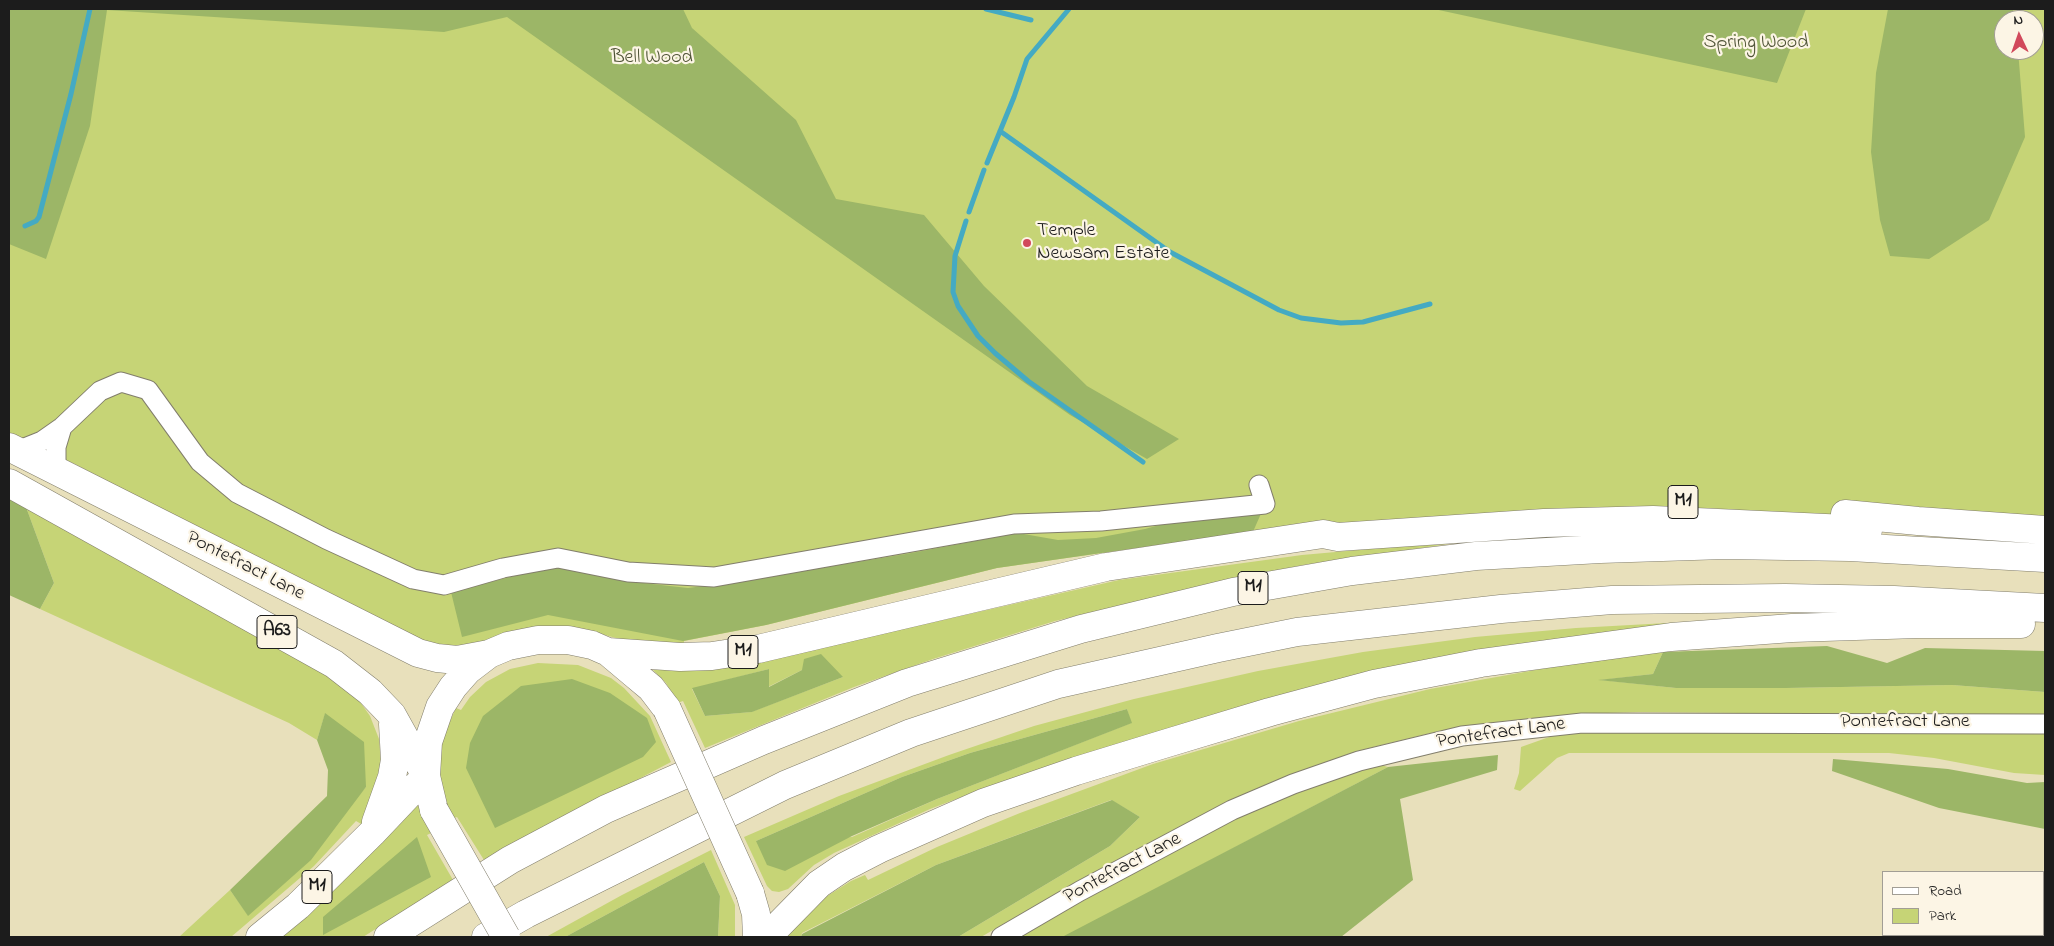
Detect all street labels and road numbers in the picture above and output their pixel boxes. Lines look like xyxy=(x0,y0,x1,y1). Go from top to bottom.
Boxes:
road number: M1 xyxy=(1668,486,1698,518)
street label: Pontefract Lane xyxy=(182,527,308,607)
road number: M1 xyxy=(1238,572,1268,604)
road number: A63 xyxy=(257,616,297,649)
road number: M1 xyxy=(728,636,758,669)
street label: Pontefract Lane xyxy=(1840,711,1970,735)
street label: Pontefract Lane xyxy=(1435,713,1567,755)
street label: Pontefract Lane xyxy=(1060,828,1186,910)
road number: M1 xyxy=(302,870,332,904)

